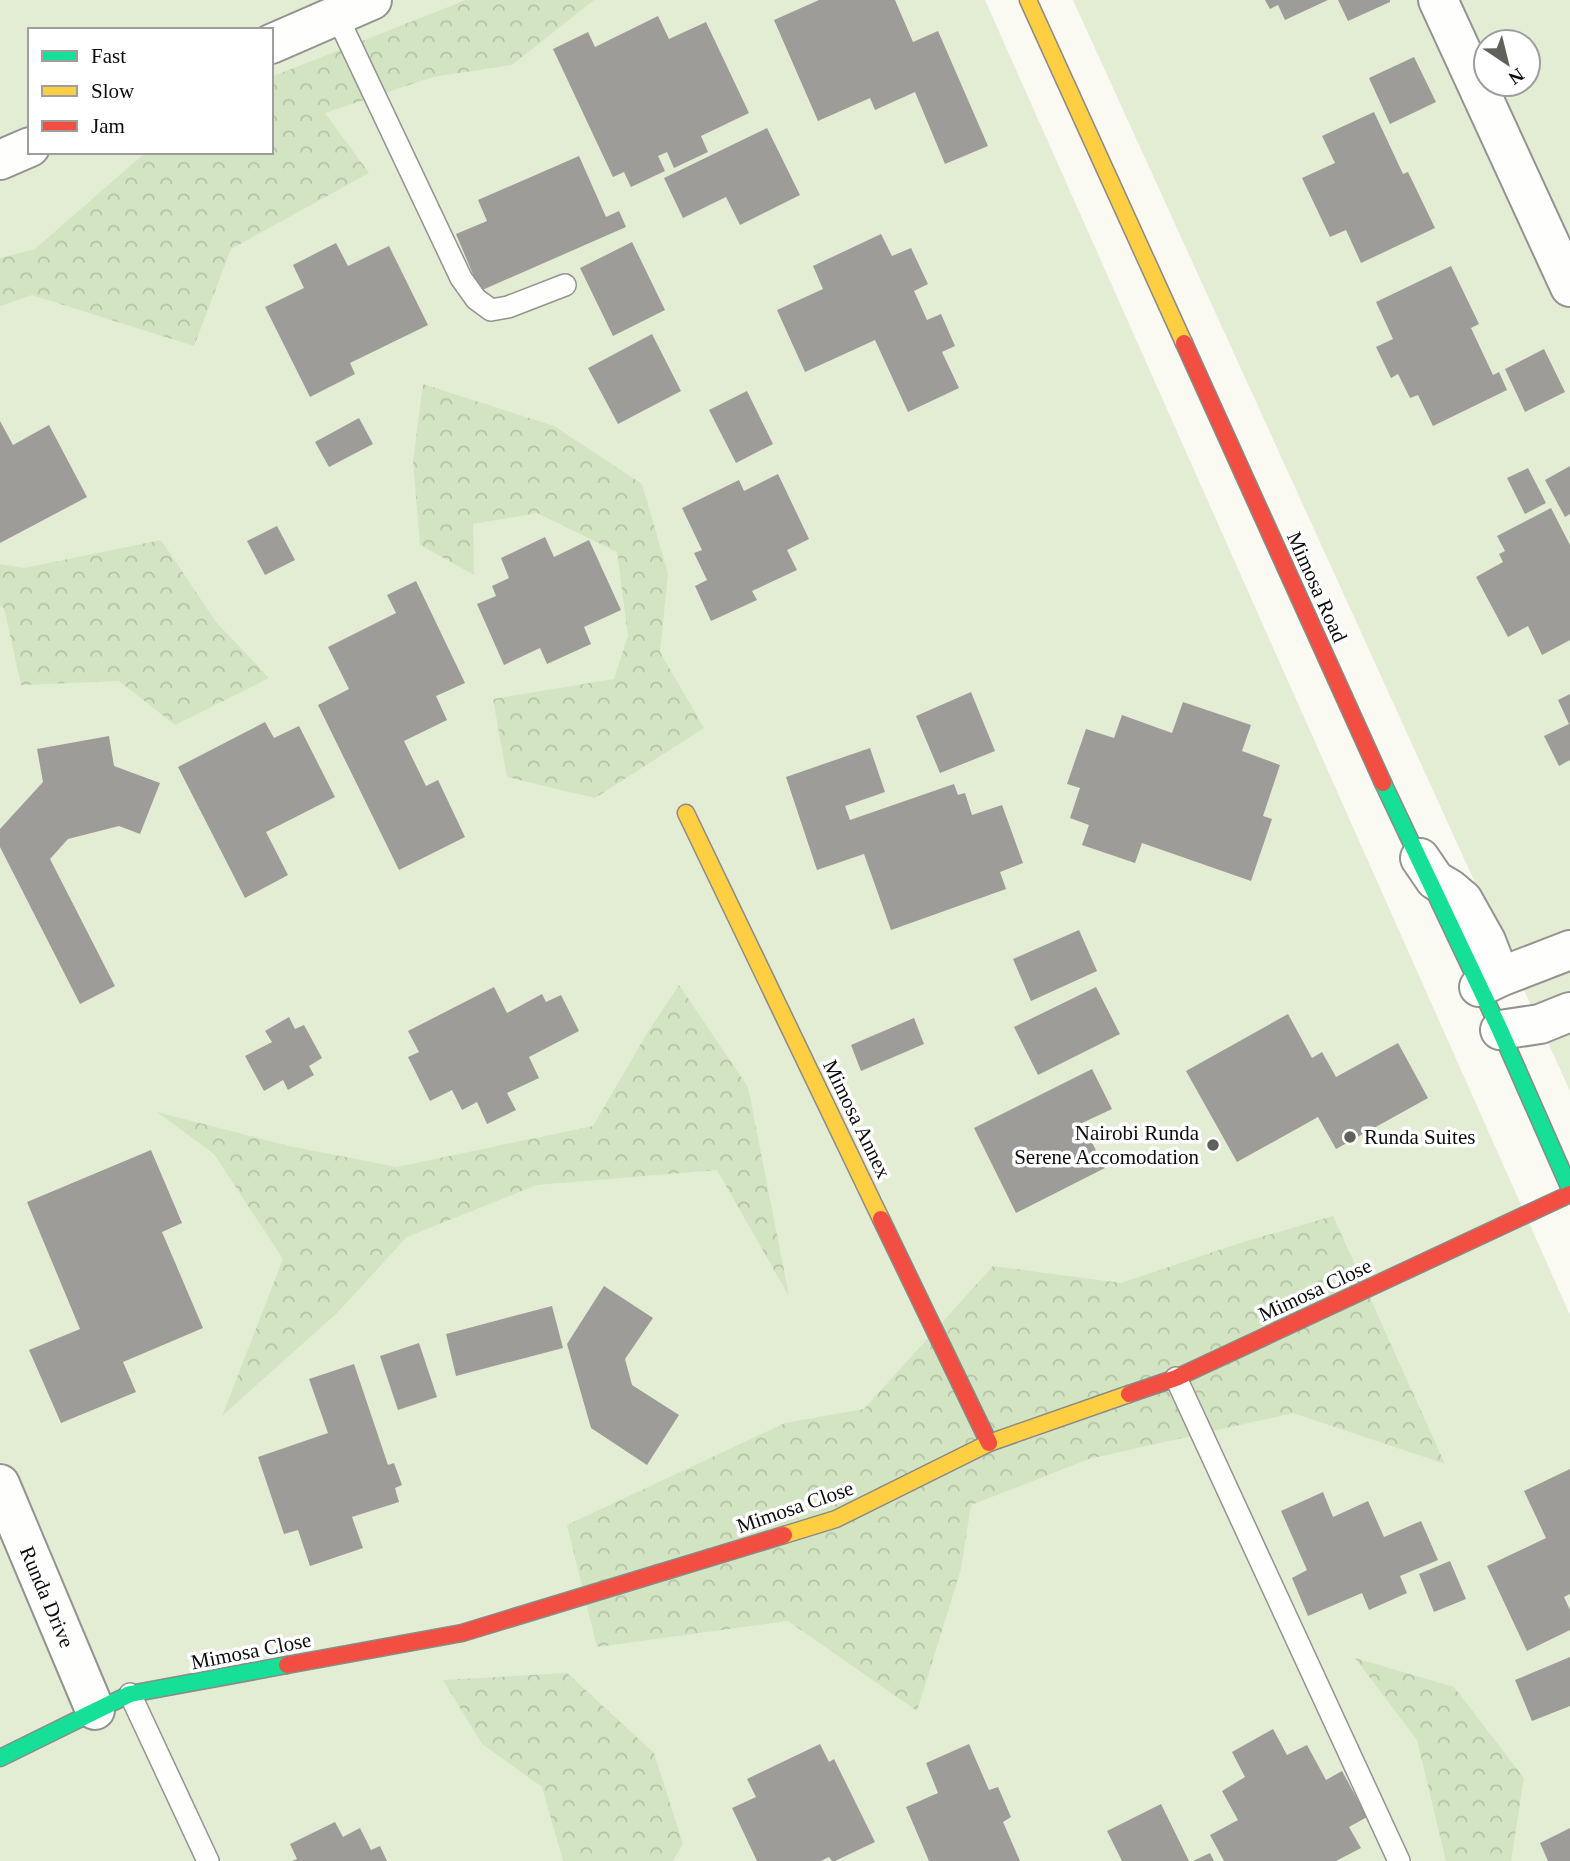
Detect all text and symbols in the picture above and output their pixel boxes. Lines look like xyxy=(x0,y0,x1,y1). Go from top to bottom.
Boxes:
legend xyxy=(28,28,273,154)
north arrow xyxy=(1472,28,1542,98)
text: Fast xyxy=(91,44,126,68)
text: N xyxy=(1505,64,1528,89)
text: Slow xyxy=(91,79,135,103)
text: Jam xyxy=(91,114,125,138)
street label: Mimosa Road xyxy=(1282,528,1352,646)
street label: Mimosa Annex xyxy=(818,1056,896,1183)
place label: Nairobi Runda Serene Accomodation xyxy=(1014,1121,1200,1169)
place label: Runda Suites xyxy=(1364,1125,1475,1149)
marker: Runda Suites xyxy=(1342,1129,1358,1145)
marker: Nairobi Runda Serene Accomodation xyxy=(1205,1137,1221,1153)
street label: Mimosa Close xyxy=(1255,1253,1375,1327)
street label: Mimosa Close xyxy=(733,1476,857,1538)
street label: Runda Drive xyxy=(15,1543,79,1651)
street label: Mimosa Close xyxy=(189,1628,313,1674)

